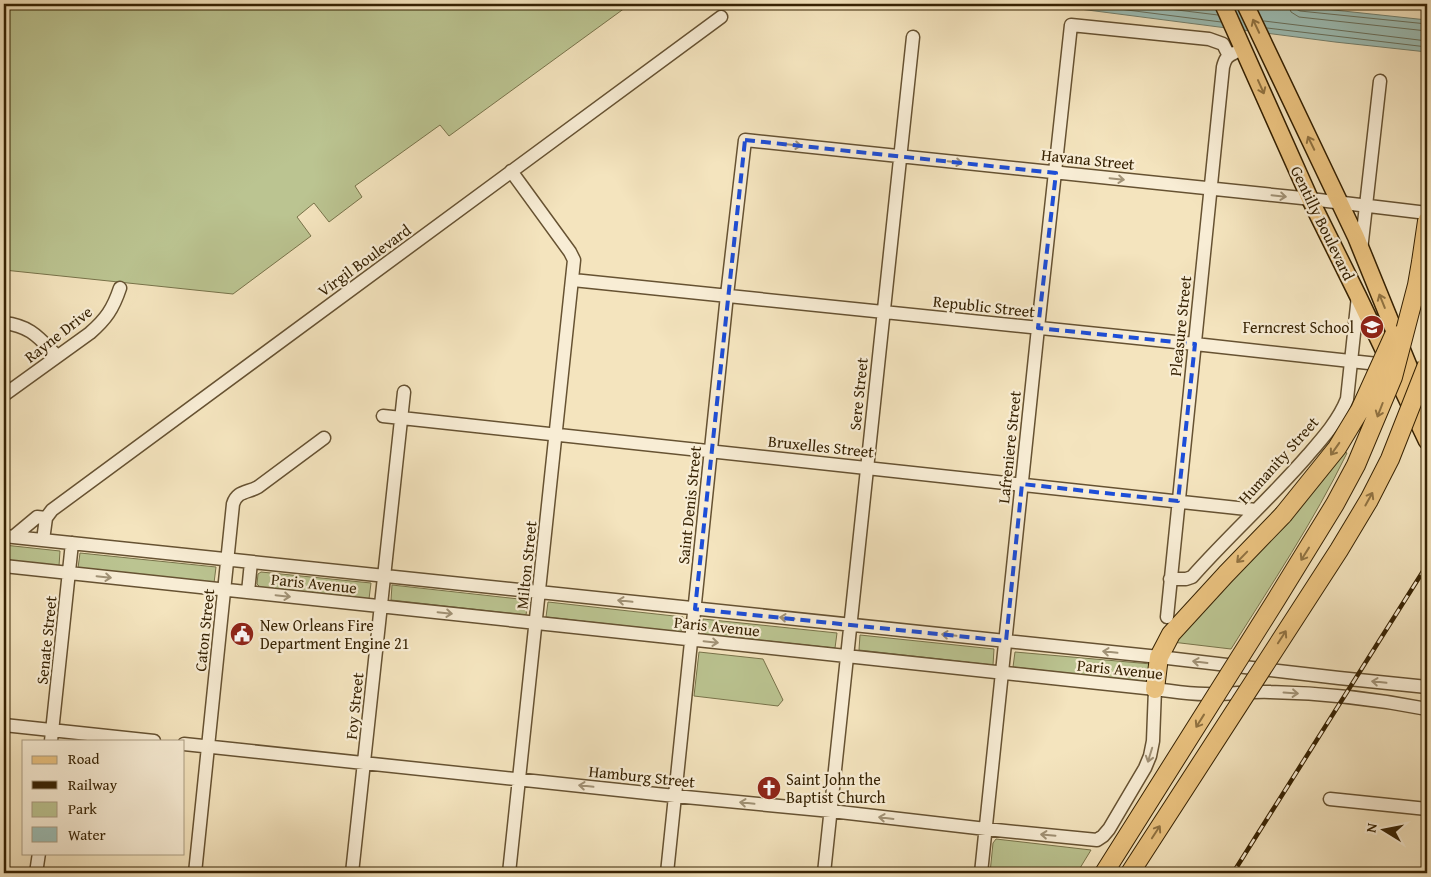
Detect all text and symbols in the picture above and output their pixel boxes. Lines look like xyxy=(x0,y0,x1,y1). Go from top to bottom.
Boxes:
one-way arrow xyxy=(1250,19,1260,34)
one-way arrow xyxy=(1256,79,1266,94)
one-way arrow xyxy=(1305,136,1315,151)
one-way arrow xyxy=(785,140,801,150)
street label: Havana Street xyxy=(1040,142,1136,176)
one-way arrow xyxy=(947,157,963,167)
street label: Gentilly Boulevard xyxy=(1285,162,1361,285)
one-way arrow xyxy=(1109,174,1125,184)
one-way arrow xyxy=(1270,191,1286,201)
street label: Virgil Boulevard xyxy=(312,218,416,302)
street label: Pleasure Street xyxy=(1163,274,1197,377)
street label: Republic Street xyxy=(932,289,1037,323)
one-way arrow xyxy=(1377,294,1386,309)
street label: Rayne Drive xyxy=(19,300,97,368)
school or university icon: Ferncrest School xyxy=(1359,314,1385,340)
place label: Ferncrest School xyxy=(1243,315,1355,339)
street label: Sere Street xyxy=(842,356,874,432)
street label: Lafreniere Street xyxy=(991,389,1027,505)
one-way arrow xyxy=(1374,402,1384,417)
street label: Humanity Street xyxy=(1232,410,1324,509)
street label: Bruxelles Street xyxy=(767,428,876,464)
one-way arrow xyxy=(1330,442,1340,456)
street label: Saint Denis Street xyxy=(671,444,707,565)
one-way arrow xyxy=(1364,492,1374,507)
street label: Milton Street xyxy=(509,519,543,610)
one-way arrow xyxy=(1299,546,1309,560)
one-way arrow xyxy=(1236,550,1248,563)
street label: Paris Avenue xyxy=(270,567,358,599)
one-way arrow xyxy=(96,572,112,582)
street label: Caton Street xyxy=(188,587,220,673)
one-way arrow xyxy=(275,591,291,601)
street label: Senate Street xyxy=(29,594,63,686)
one-way arrow xyxy=(618,596,634,606)
one-way arrow xyxy=(437,608,453,618)
street label: Paris Avenue xyxy=(673,610,761,642)
place label: New Orleans Fire Department Engine 21 xyxy=(260,613,409,655)
one-way arrow xyxy=(779,613,795,623)
public building icon: New Orleans Fire Department Engine 21 xyxy=(229,621,255,647)
one-way arrow xyxy=(941,630,957,640)
one-way arrow xyxy=(1277,630,1288,644)
one-way arrow xyxy=(703,637,719,647)
one-way arrow xyxy=(1103,647,1119,657)
street label: Paris Avenue xyxy=(1076,653,1164,685)
one-way arrow xyxy=(1192,657,1208,667)
street label: Foy Street xyxy=(339,671,369,741)
one-way arrow xyxy=(1371,677,1387,687)
one-way arrow xyxy=(1283,688,1299,698)
one-way arrow xyxy=(1195,714,1205,728)
legend xyxy=(22,740,185,854)
one-way arrow xyxy=(1144,746,1154,762)
text: Road xyxy=(68,748,99,769)
street label: Hamburg Street xyxy=(588,758,697,794)
place label: Saint John the Baptist Church xyxy=(786,767,885,809)
text: Railway xyxy=(68,774,118,795)
church icon: Saint John the Baptist Church xyxy=(756,775,782,801)
one-way arrow xyxy=(578,781,594,791)
text: Park xyxy=(68,798,97,819)
one-way arrow xyxy=(740,798,756,808)
north arrow xyxy=(1358,804,1408,854)
one-way arrow xyxy=(879,813,895,823)
text: N xyxy=(1361,821,1382,834)
text: Water xyxy=(68,824,106,845)
one-way arrow xyxy=(1152,826,1162,840)
one-way arrow xyxy=(1040,830,1056,840)

